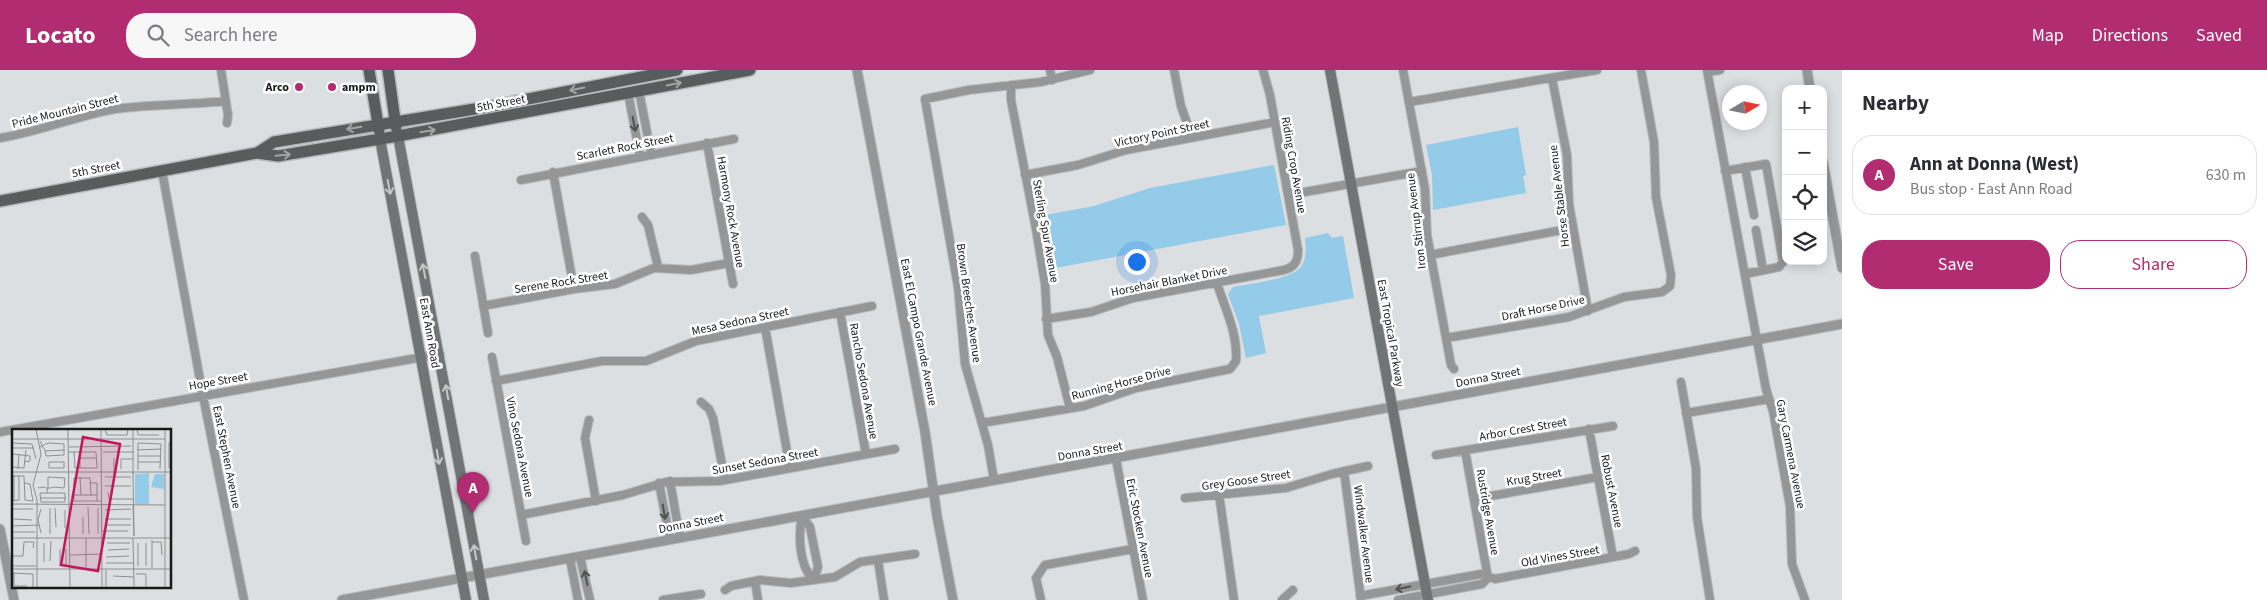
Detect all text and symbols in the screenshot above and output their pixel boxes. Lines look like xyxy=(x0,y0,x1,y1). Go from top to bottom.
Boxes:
search box xyxy=(126,13,476,58)
text: Locato xyxy=(25,18,96,53)
icon: search xyxy=(144,21,172,49)
text: Search here xyxy=(184,22,277,49)
text: Map xyxy=(2032,23,2064,48)
text: Directions xyxy=(2092,23,2168,48)
text: Saved xyxy=(2196,23,2242,48)
place label: Arco xyxy=(265,79,289,96)
place label: ampm xyxy=(342,79,376,96)
one-way arrow xyxy=(665,79,681,89)
marker: Arco xyxy=(293,81,305,93)
marker: ampm xyxy=(326,81,338,93)
one-way arrow xyxy=(570,85,586,95)
north arrow xyxy=(1722,85,1767,130)
map controls xyxy=(1782,85,1827,265)
button: + xyxy=(1782,85,1827,130)
text: Nearby xyxy=(1862,88,1929,118)
street label: Pride Mountain Street xyxy=(10,90,120,133)
street label: 5th Street xyxy=(475,90,527,117)
street label: Victory Point Street xyxy=(1113,115,1211,152)
street label: Riding Crop Avenue xyxy=(1277,115,1310,215)
one-way arrow xyxy=(630,116,640,132)
one-way arrow xyxy=(347,124,363,134)
one-way arrow xyxy=(420,126,436,135)
street label: Scarlett Rock Street xyxy=(575,130,675,165)
button: − xyxy=(1782,130,1827,175)
street label: Horse Stable Avenue xyxy=(1545,144,1574,248)
one-way arrow xyxy=(274,150,290,159)
text: Ann at Donna (West) xyxy=(1910,151,2079,178)
street label: Harmony Rock Avenue xyxy=(712,155,749,269)
street label: 5th Street xyxy=(70,156,122,183)
text: A xyxy=(1874,164,1884,186)
text: 630 m xyxy=(2206,164,2246,186)
street label: Iron Stirrup Avenue xyxy=(1402,172,1431,270)
button: locate xyxy=(1782,175,1827,220)
street label: Sterling Spur Avenue xyxy=(1028,178,1063,284)
text: Bus stop · East Ann Road xyxy=(1910,178,2073,200)
one-way arrow xyxy=(385,179,395,195)
button: layers xyxy=(1782,220,1827,265)
button: Save xyxy=(1862,240,2050,289)
button: Share xyxy=(2060,240,2247,289)
street label: Brown Breeches Avenue xyxy=(952,242,985,364)
your location xyxy=(1124,249,1150,275)
street label: East El Campo Grande Avenue xyxy=(896,257,941,407)
street label: Horsehair Blanket Drive xyxy=(1109,262,1229,301)
one-way arrow xyxy=(419,264,428,280)
street label: Serene Rock Street xyxy=(513,267,609,298)
street label: East Tropical Parkway xyxy=(1373,278,1408,389)
street label: Draft Horse Drive xyxy=(1500,291,1586,326)
street label: East Ann Road xyxy=(415,296,444,370)
street label: Mesa Sedona Street xyxy=(690,303,790,340)
street label: Rancho Sedona Avenue xyxy=(845,322,882,441)
street label: Running Horse Drive xyxy=(1070,362,1173,405)
street label: Donna Street xyxy=(1454,363,1522,392)
street label: Hope Street xyxy=(187,368,249,395)
one-way arrow xyxy=(441,384,451,400)
street label: Vino Sedona Avenue xyxy=(501,395,538,499)
street label: Gary Carmena Avenue xyxy=(1772,398,1809,510)
street label: East Stephen Avenue xyxy=(208,404,245,510)
street label: Arbor Crest Street xyxy=(1478,413,1568,446)
inset map xyxy=(12,429,171,588)
street label: Donna Street xyxy=(1056,437,1124,466)
street label: Sunset Sedona Street xyxy=(711,444,819,479)
one-way arrow xyxy=(434,448,444,464)
street label: Robust Avenue xyxy=(1596,453,1627,529)
street label: Krug Street xyxy=(1505,464,1563,491)
street label: Grey Goose Street xyxy=(1201,466,1291,495)
street label: Rustridge Avenue xyxy=(1472,468,1503,557)
pin: A xyxy=(457,472,489,513)
street label: Eric Stocken Avenue xyxy=(1122,477,1157,579)
street label: Windwalker Avenue xyxy=(1349,484,1378,584)
one-way arrow xyxy=(660,503,670,519)
street label: Donna Street xyxy=(657,509,725,538)
street label: Old Vines Street xyxy=(1520,541,1601,572)
one-way arrow xyxy=(470,544,479,560)
one-way arrow xyxy=(580,571,590,587)
one-way arrow xyxy=(1395,584,1411,594)

